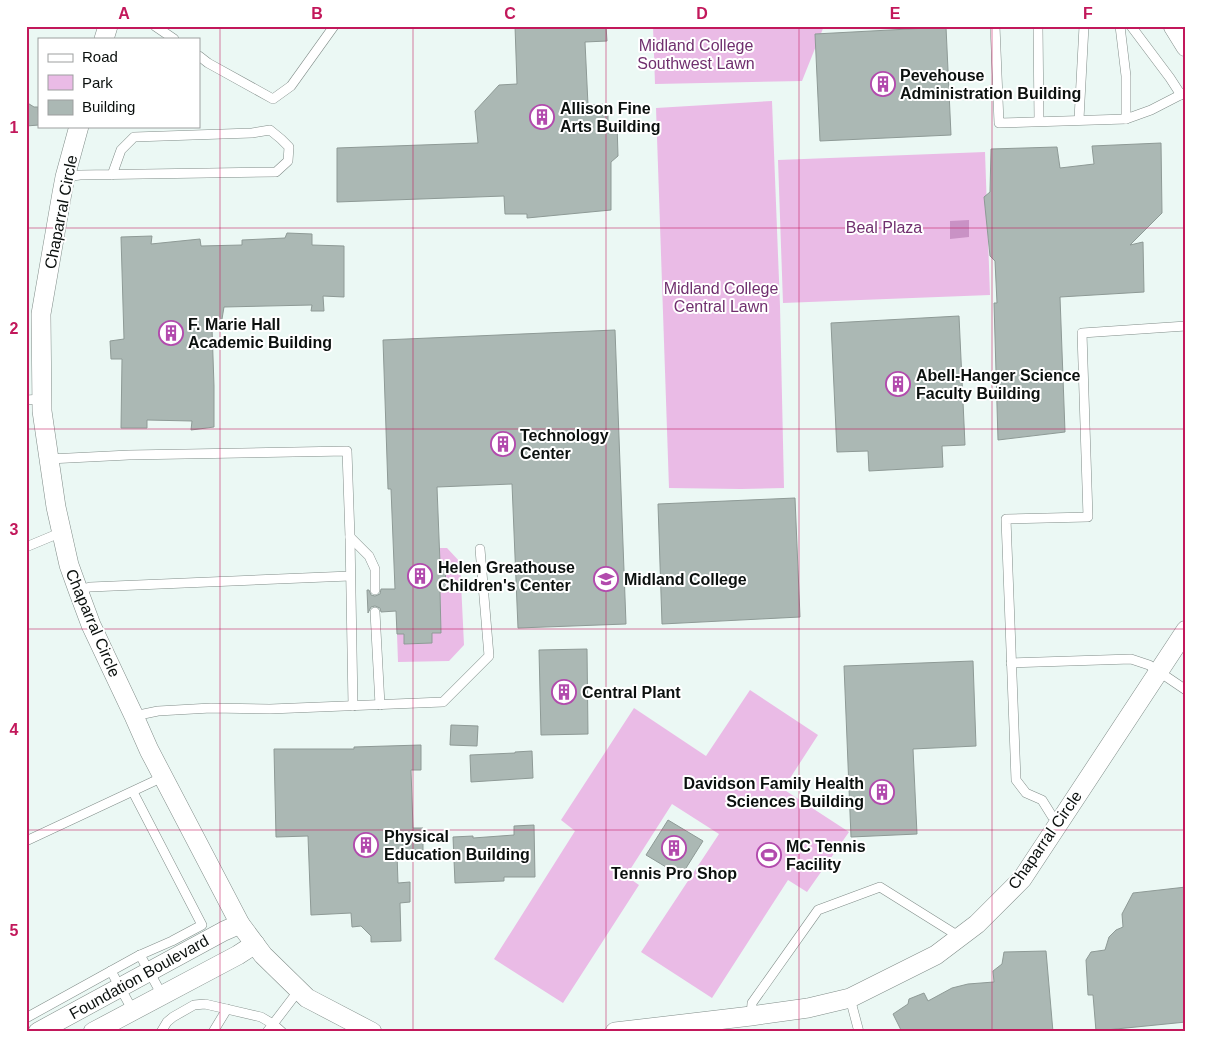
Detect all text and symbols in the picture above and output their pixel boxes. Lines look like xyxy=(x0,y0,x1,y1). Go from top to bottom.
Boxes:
text: A xyxy=(118,5,130,22)
text: B xyxy=(311,5,323,22)
text: C xyxy=(504,5,516,22)
text: D xyxy=(696,5,708,22)
text: E xyxy=(890,5,901,22)
text: F xyxy=(1083,5,1093,22)
park label: Midland College Southwest Lawn xyxy=(637,37,755,72)
legend xyxy=(38,38,200,128)
text: Road xyxy=(82,48,118,65)
place label: Pevehouse Administration Building xyxy=(900,67,1081,102)
building icon: Pevehouse Administration Building xyxy=(870,71,896,97)
text: Park xyxy=(82,74,113,91)
text: Building xyxy=(82,98,135,115)
place label: Allison Fine Arts Building xyxy=(560,100,660,135)
building icon: Allison Fine Arts Building xyxy=(529,104,555,130)
text: 1 xyxy=(10,119,19,136)
street label: Chaparral Circle xyxy=(42,154,80,270)
park label: Beal Plaza xyxy=(846,219,922,236)
park label: Midland College Central Lawn xyxy=(664,280,778,315)
place label: F. Marie Hall Academic Building xyxy=(188,316,332,351)
text: 2 xyxy=(10,320,19,337)
building icon: F. Marie Hall Academic Building xyxy=(158,320,184,346)
place label: Abell-Hanger Science Faculty Building xyxy=(916,367,1081,402)
building icon: Abell-Hanger Science Faculty Building xyxy=(885,371,911,397)
place label: Technology Center xyxy=(520,427,609,462)
building icon: Technology Center xyxy=(490,431,516,457)
text: 3 xyxy=(10,521,19,538)
place label: Helen Greathouse Children's Center xyxy=(438,559,575,594)
building icon: Helen Greathouse Children's Center xyxy=(407,563,433,589)
street label: Chaparral Circle xyxy=(63,566,123,680)
school or university icon: Midland College xyxy=(593,566,619,592)
place label: Midland College xyxy=(624,571,747,588)
building icon: Central Plant xyxy=(551,679,577,705)
place label: Central Plant xyxy=(582,684,681,701)
text: 4 xyxy=(10,721,19,738)
place label: Davidson Family Health Sciences Building xyxy=(684,775,864,810)
building icon: Davidson Family Health Sciences Building xyxy=(869,779,895,805)
street label: Chaparral Circle xyxy=(1005,788,1085,892)
place label: Physical Education Building xyxy=(384,828,530,863)
building icon: Physical Education Building xyxy=(353,832,379,858)
building icon: Tennis Pro Shop xyxy=(661,835,687,861)
place label: MC Tennis Facility xyxy=(786,838,866,873)
sports icon: MC Tennis Facility xyxy=(756,842,782,868)
place label: Tennis Pro Shop xyxy=(611,865,737,882)
text: 5 xyxy=(10,922,19,939)
street label: Foundation Boulevard xyxy=(66,932,212,1022)

